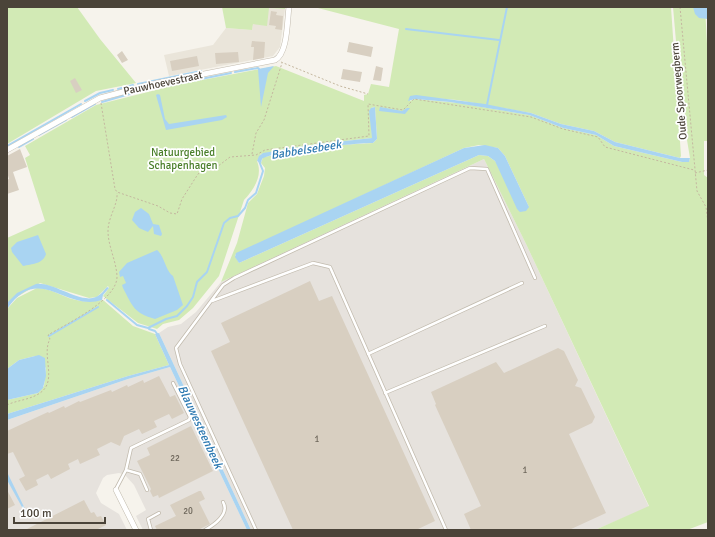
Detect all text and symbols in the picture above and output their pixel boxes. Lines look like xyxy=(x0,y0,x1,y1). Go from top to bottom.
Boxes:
street label: Oude Spoorwegberm xyxy=(668,41,690,140)
street label: Pauwhoevestraat xyxy=(122,68,204,98)
water label: Babbelsebeek xyxy=(270,137,343,163)
park label: Natuurgebied Schapenhagen xyxy=(148,146,218,172)
water label: Blauwesteenbeek xyxy=(174,383,226,472)
house number: 1 xyxy=(315,434,320,445)
house number: 22 xyxy=(170,453,180,464)
house number: 1 xyxy=(523,465,528,476)
scale bar xyxy=(14,499,105,525)
text: 100 m xyxy=(20,506,52,521)
house number: 20 xyxy=(183,506,193,517)

